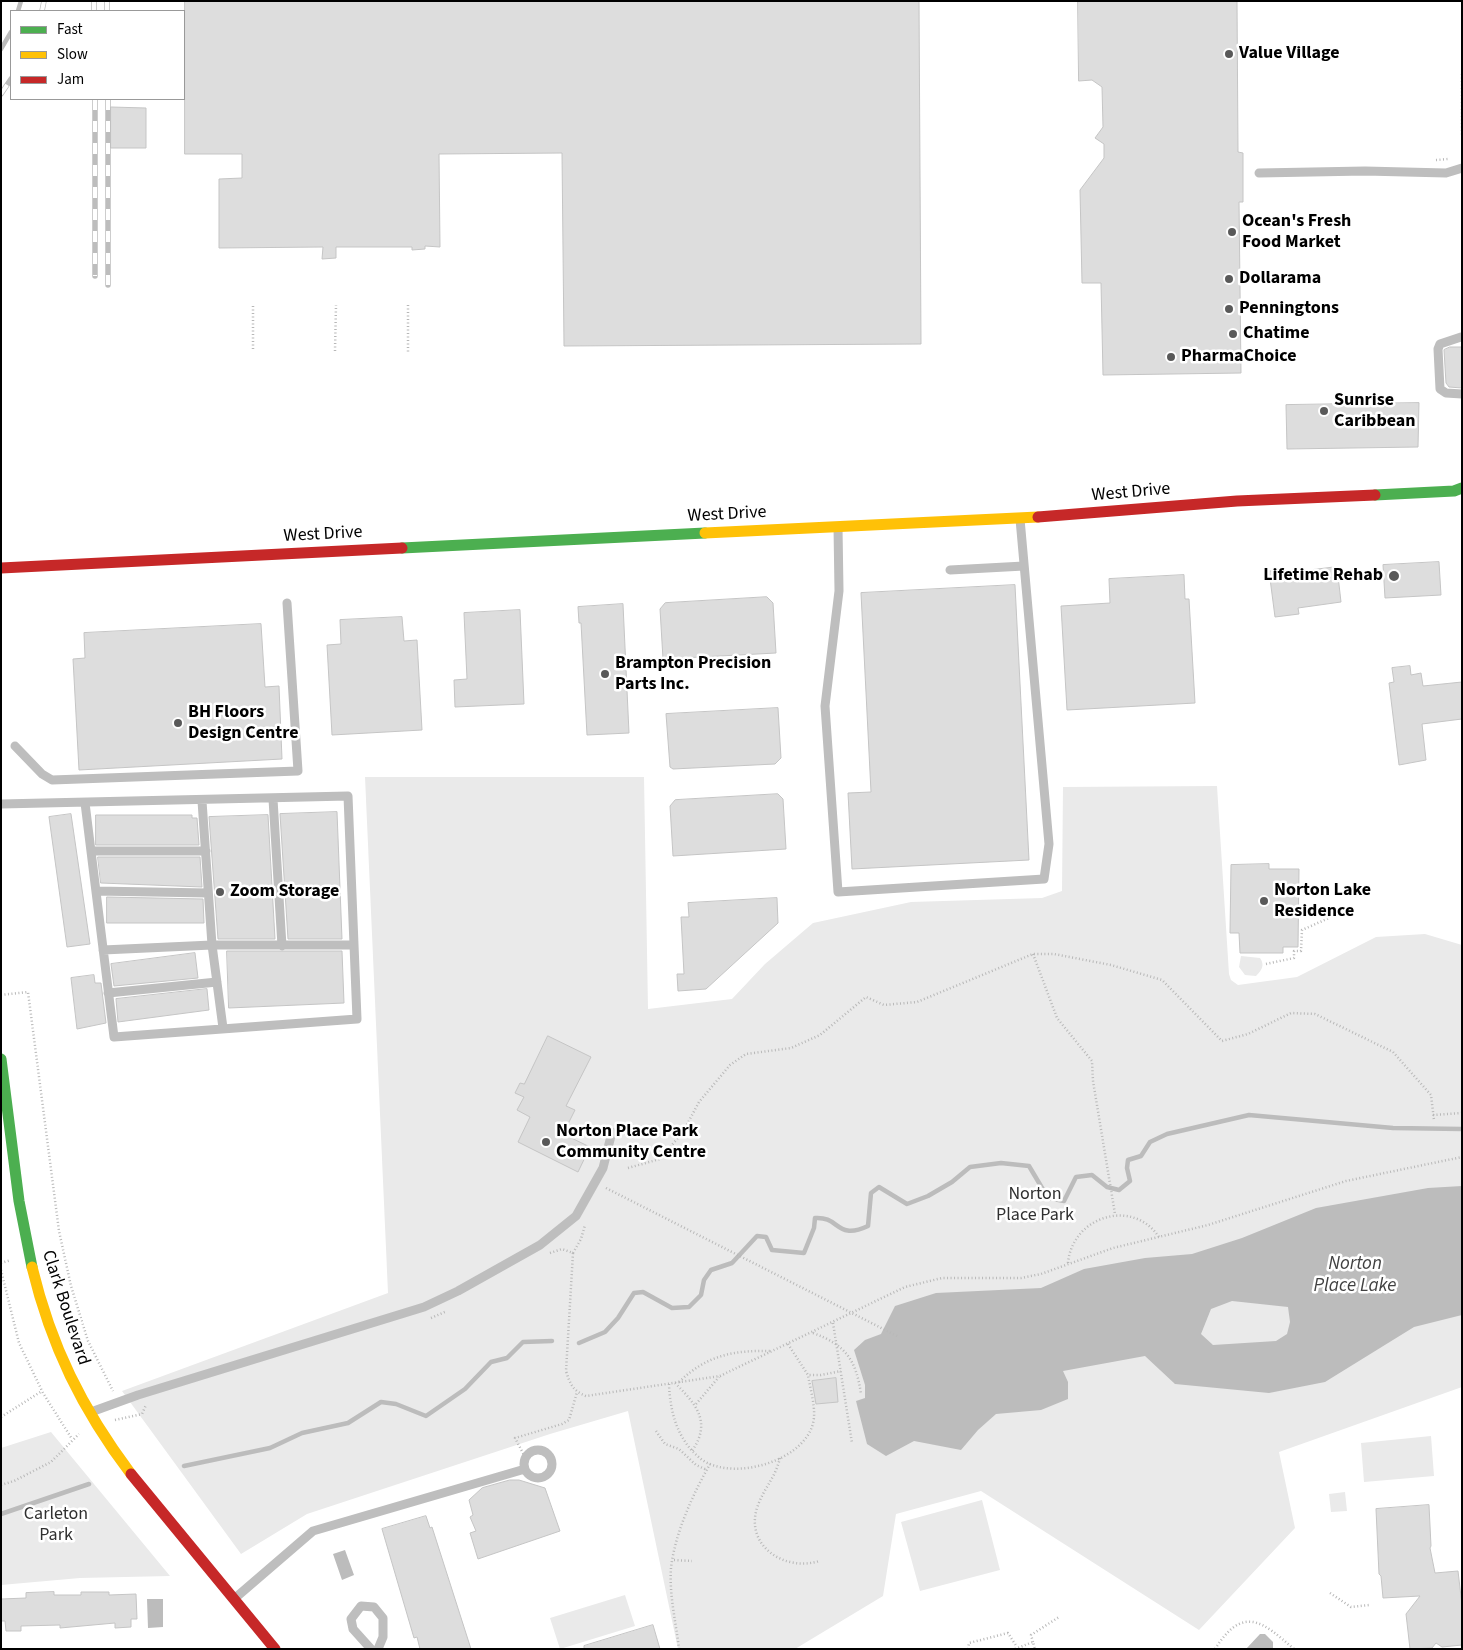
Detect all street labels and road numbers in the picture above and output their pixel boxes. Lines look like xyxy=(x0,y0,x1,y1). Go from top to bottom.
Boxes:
street label: West Drive xyxy=(1091,479,1171,507)
street label: West Drive xyxy=(687,502,767,528)
street label: West Drive xyxy=(283,522,363,548)
street label: Clark Boulevard xyxy=(36,1248,94,1368)

